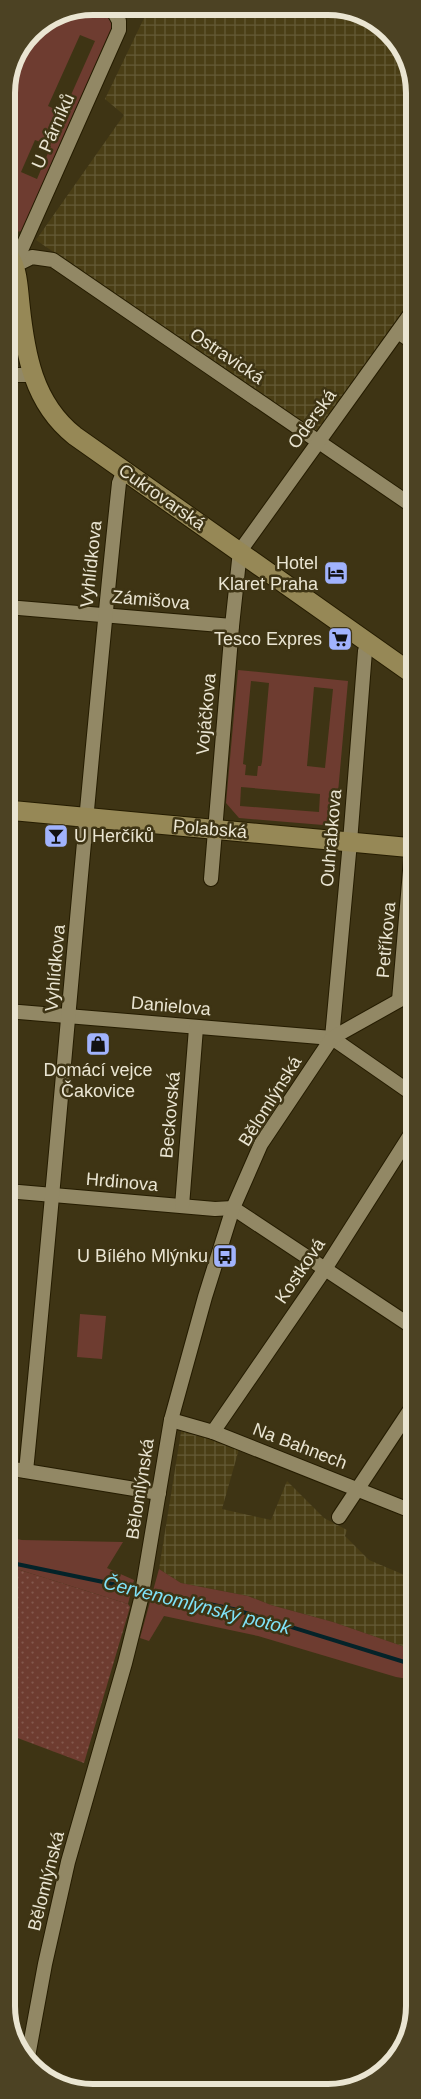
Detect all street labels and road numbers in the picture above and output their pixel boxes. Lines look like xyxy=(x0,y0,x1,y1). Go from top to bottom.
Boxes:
street label: U Párníků xyxy=(28,90,78,172)
street label: Ostravická xyxy=(186,324,269,389)
street label: Oderská xyxy=(284,385,341,452)
street label: Cukrovarská xyxy=(115,460,210,535)
street label: Vyhlídkova xyxy=(76,519,106,609)
street label: Zámišova xyxy=(111,587,192,613)
street label: Vojáčkova xyxy=(192,671,220,756)
street label: Ouhrabkova xyxy=(317,787,345,888)
street label: Polabská xyxy=(172,816,249,842)
street label: Petříkova xyxy=(373,900,399,979)
street label: Vyhlídkova xyxy=(41,923,69,1012)
street label: Danielova xyxy=(130,993,213,1020)
street label: Bělomlýnská xyxy=(234,1052,306,1150)
street label: Beckovská xyxy=(156,1070,184,1159)
street label: Hrdinova xyxy=(85,1169,160,1195)
street label: Kostková xyxy=(271,1234,330,1307)
street label: Na Bahnech xyxy=(250,1419,350,1473)
street label: Bělomlýnská xyxy=(122,1436,158,1541)
street label: Bělomlýnská xyxy=(24,1828,68,1933)

